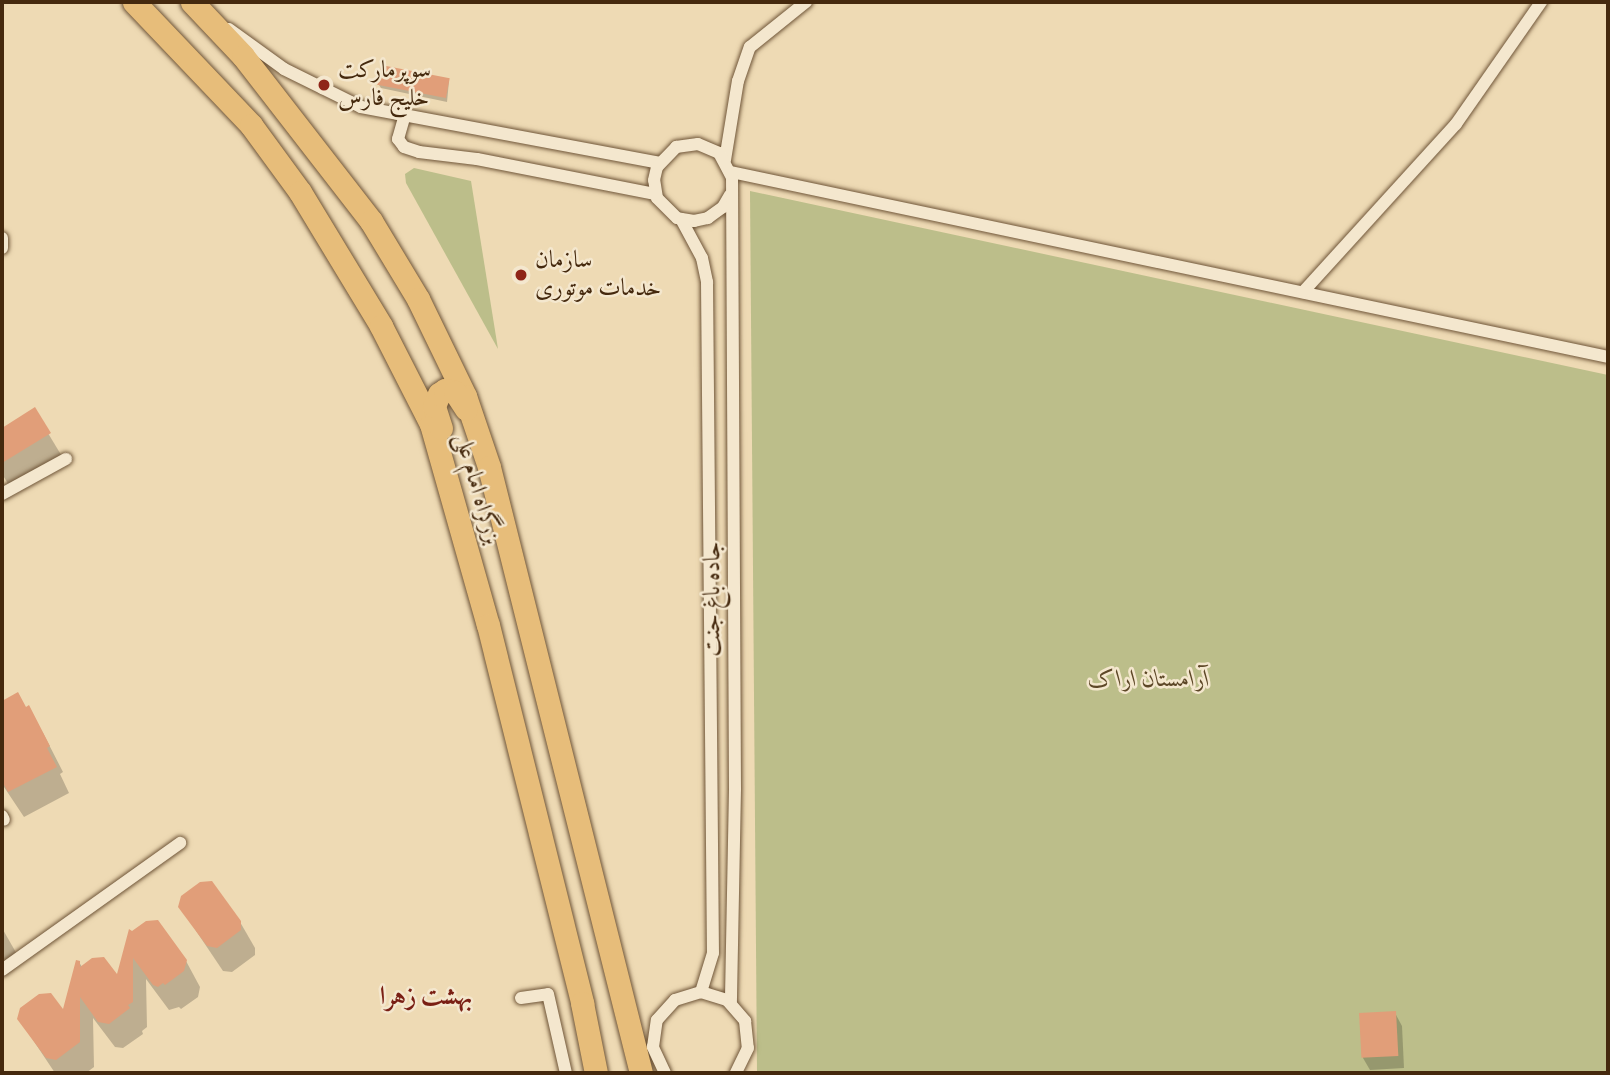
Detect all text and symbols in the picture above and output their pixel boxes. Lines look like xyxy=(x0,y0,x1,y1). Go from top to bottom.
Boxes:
place label: سوپرمارکت خلیج فارس xyxy=(338,57,431,113)
marker: سوپرمارکت خلیج فارس xyxy=(316,77,332,93)
place label: سازمان خدمات موتوری xyxy=(535,247,661,303)
marker: سازمان خدمات موتوری xyxy=(513,267,529,283)
street label: بزرگراه امام علی xyxy=(447,430,507,548)
street label: جاده باغ جنت xyxy=(699,541,727,657)
park label: آرامستان اراک xyxy=(1088,666,1210,694)
district label: بهشت زهرا xyxy=(380,981,472,1013)

